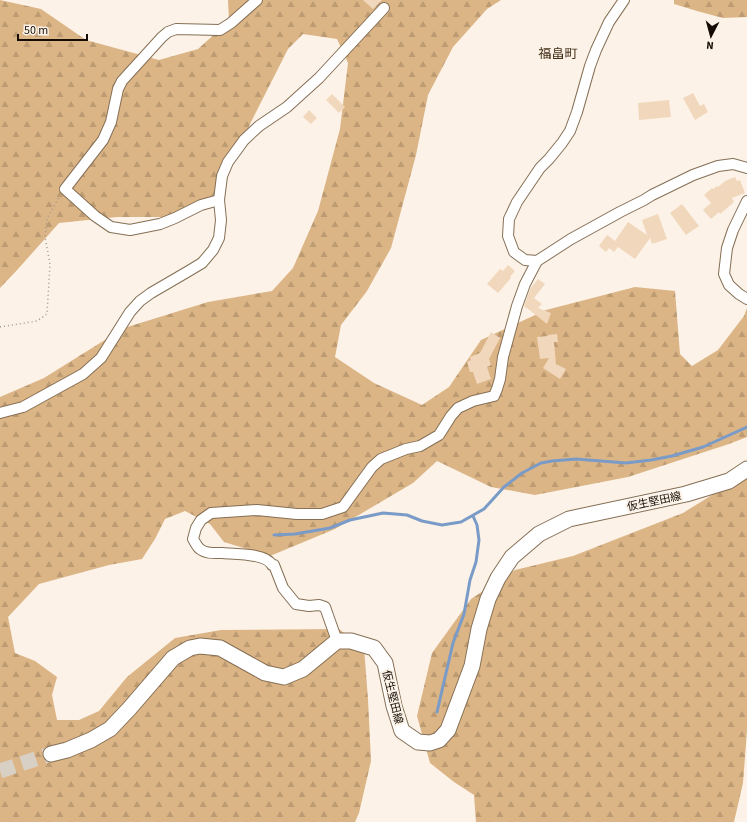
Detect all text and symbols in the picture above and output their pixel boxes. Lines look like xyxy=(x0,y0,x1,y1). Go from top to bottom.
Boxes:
scale bar xyxy=(18,16,87,42)
north arrow xyxy=(691,16,731,56)
text: 50 m xyxy=(24,22,48,39)
text: N xyxy=(706,38,714,53)
district label: 福畠町 xyxy=(538,45,578,63)
street label: 仮生堅田線 xyxy=(626,488,683,515)
street label: 仮生堅田線 xyxy=(379,669,406,726)

